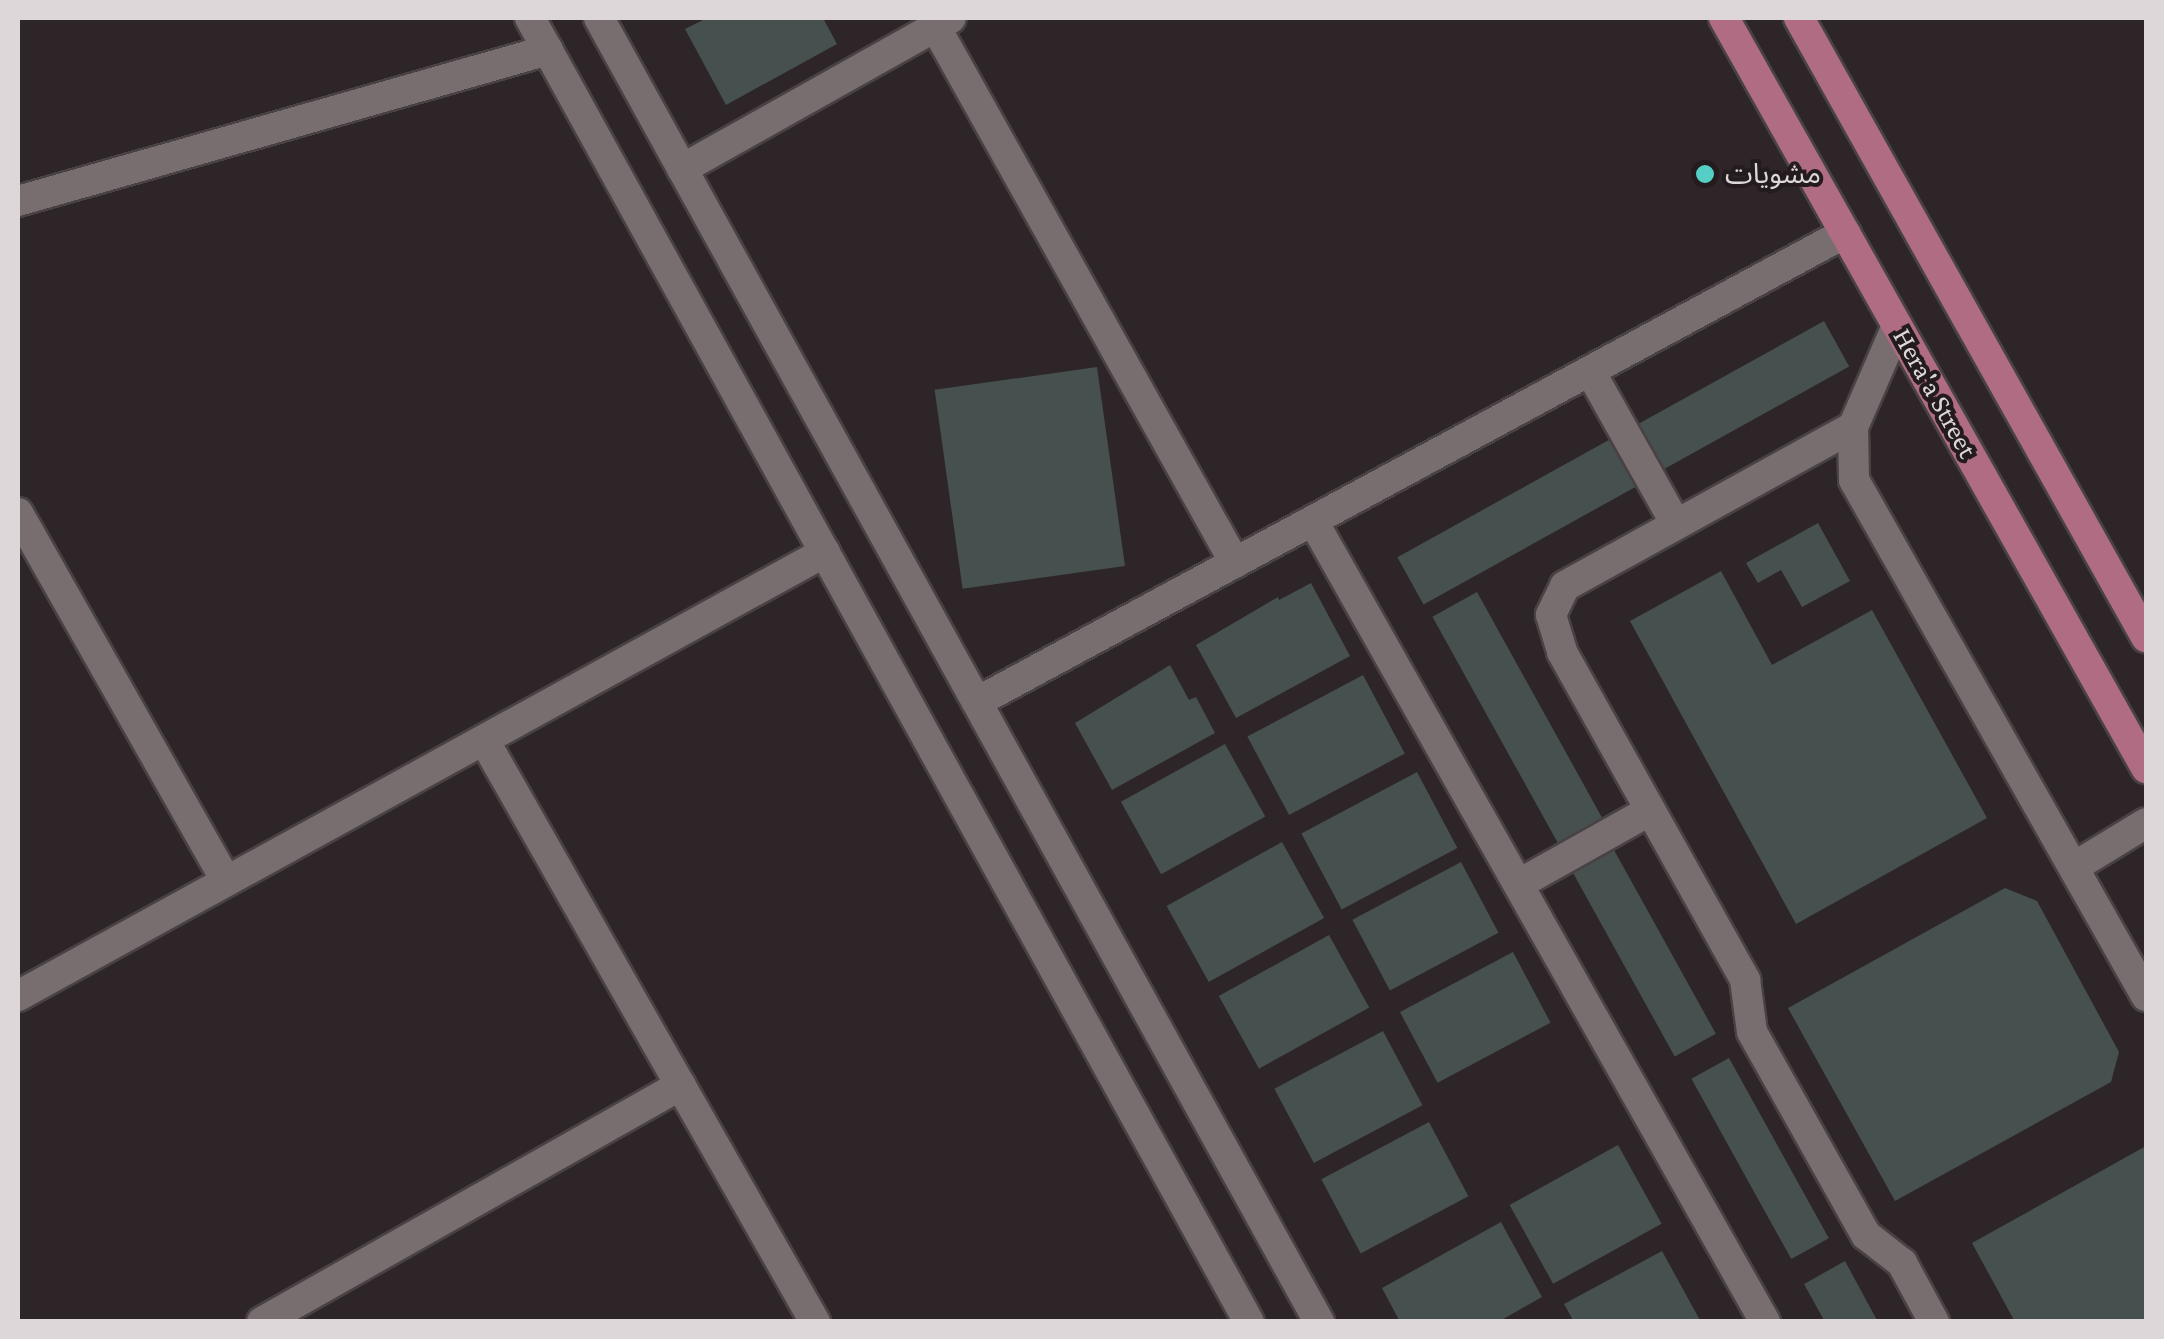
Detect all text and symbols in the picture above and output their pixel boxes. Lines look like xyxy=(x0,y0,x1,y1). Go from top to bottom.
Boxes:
place label: مشويات xyxy=(1725,157,1821,191)
marker: مشويات xyxy=(1694,163,1716,185)
street label: Hera'a Street xyxy=(1886,322,1984,464)

